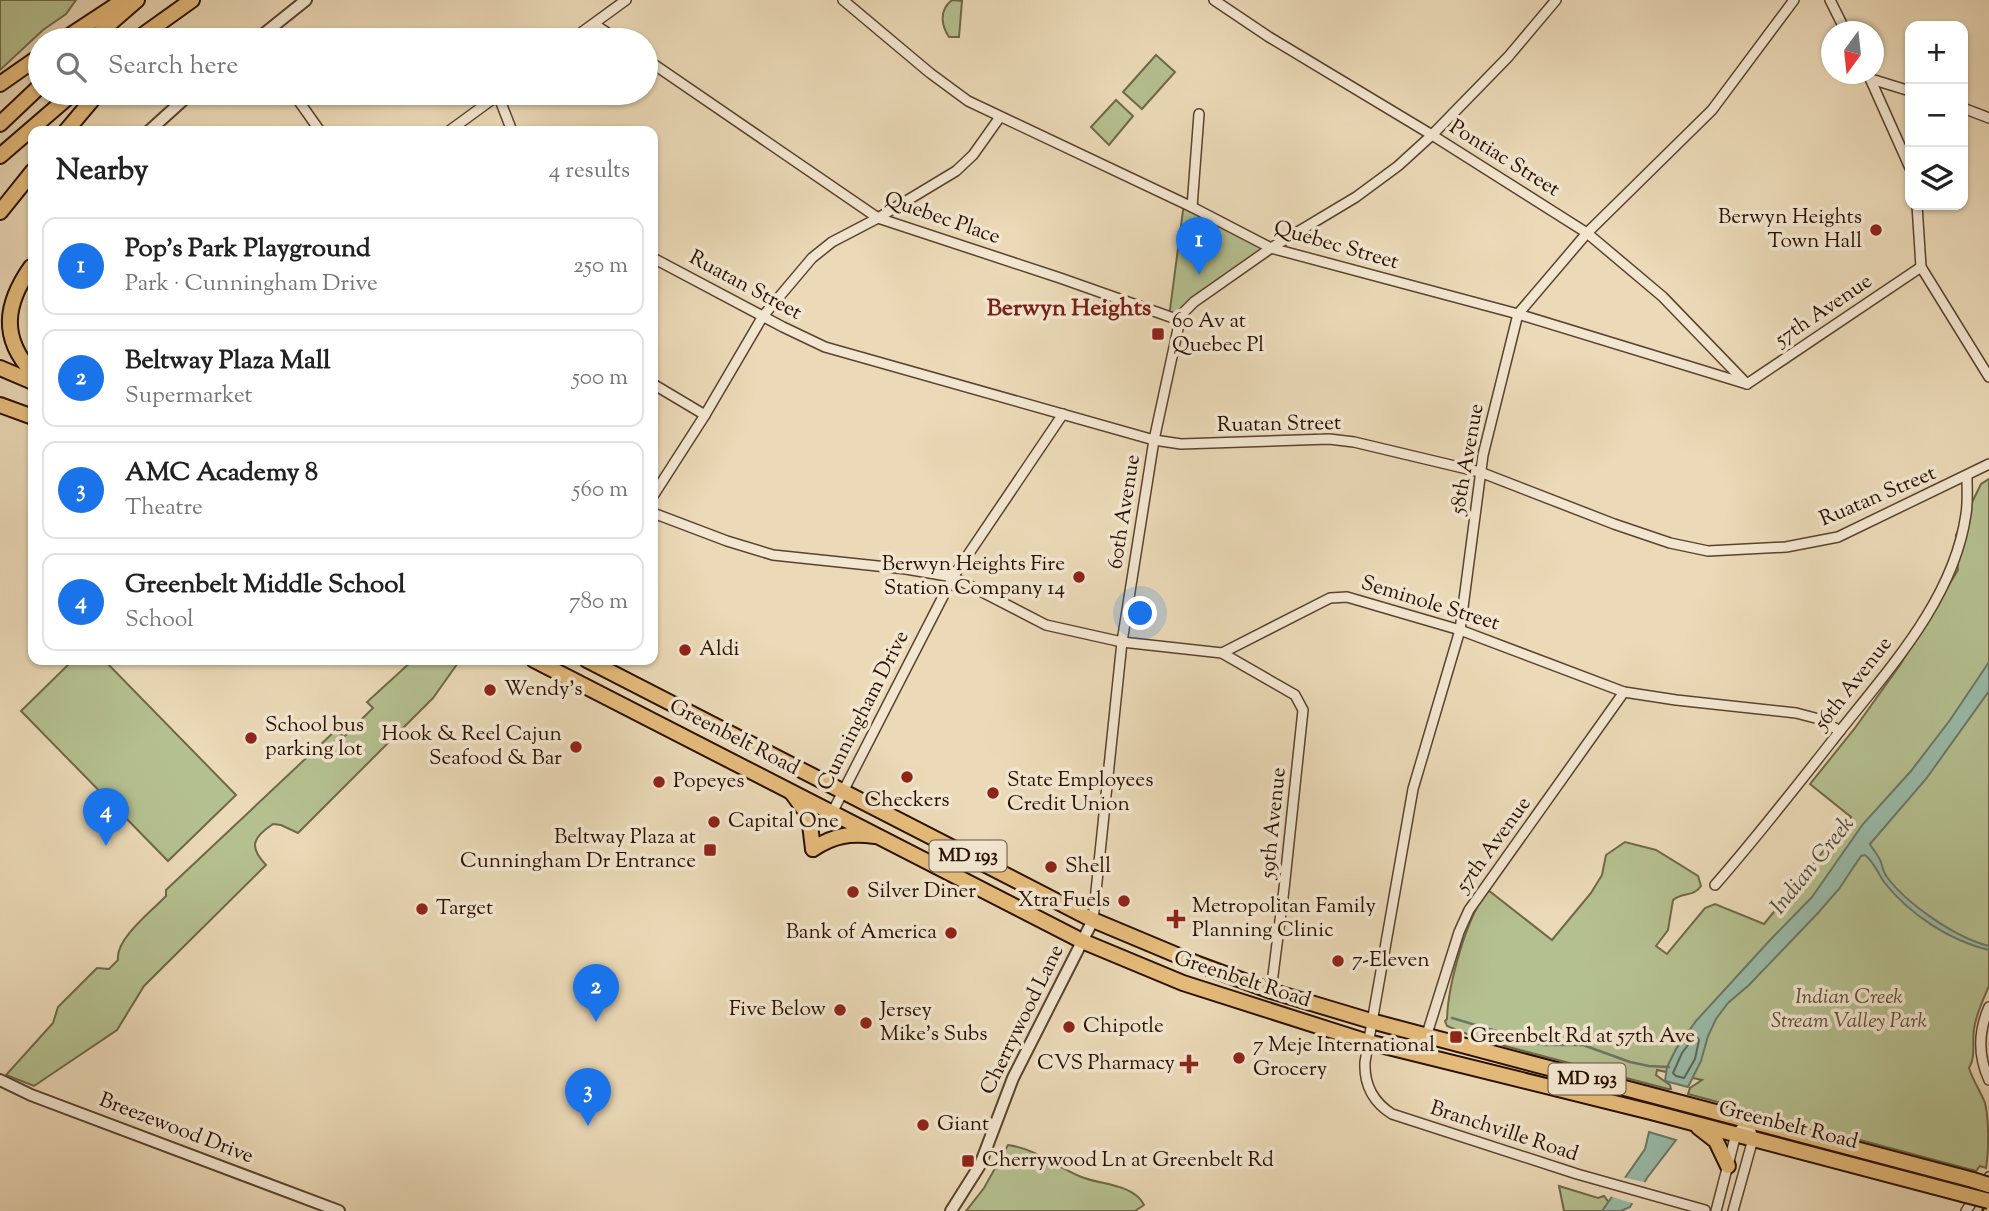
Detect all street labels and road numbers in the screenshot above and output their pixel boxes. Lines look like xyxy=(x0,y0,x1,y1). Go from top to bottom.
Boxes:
street label: Pontiac Street xyxy=(1443,113,1565,205)
street label: Quebec Place xyxy=(880,185,1004,253)
street label: Quebec Street xyxy=(1270,214,1402,278)
street label: Ruatan Street xyxy=(683,244,807,328)
street label: 57th Avenue xyxy=(1768,267,1879,355)
street label: 58th Avenue xyxy=(1443,401,1492,518)
street label: Ruatan Street xyxy=(1217,409,1341,441)
street label: 60th Avenue xyxy=(1101,453,1149,571)
street label: Ruatan Street xyxy=(1815,459,1941,535)
street label: Seminole Street xyxy=(1357,569,1503,639)
street label: Cunningham Drive xyxy=(811,626,917,796)
street label: 56th Avenue xyxy=(1807,631,1900,738)
street label: Greenbelt Road xyxy=(664,692,804,784)
street label: 59th Avenue xyxy=(1253,766,1295,881)
street label: 57th Avenue xyxy=(1448,791,1539,900)
road number: MD 193 xyxy=(930,841,1006,872)
street label: Cherrywood Lane xyxy=(974,940,1072,1100)
street label: Greenbelt Road xyxy=(1170,944,1315,1016)
road number: MD 193 xyxy=(1548,1064,1626,1094)
street label: Breezewood Drive xyxy=(95,1086,257,1172)
street label: Branchville Road xyxy=(1426,1094,1582,1170)
street label: Greenbelt Road xyxy=(1715,1094,1861,1158)

